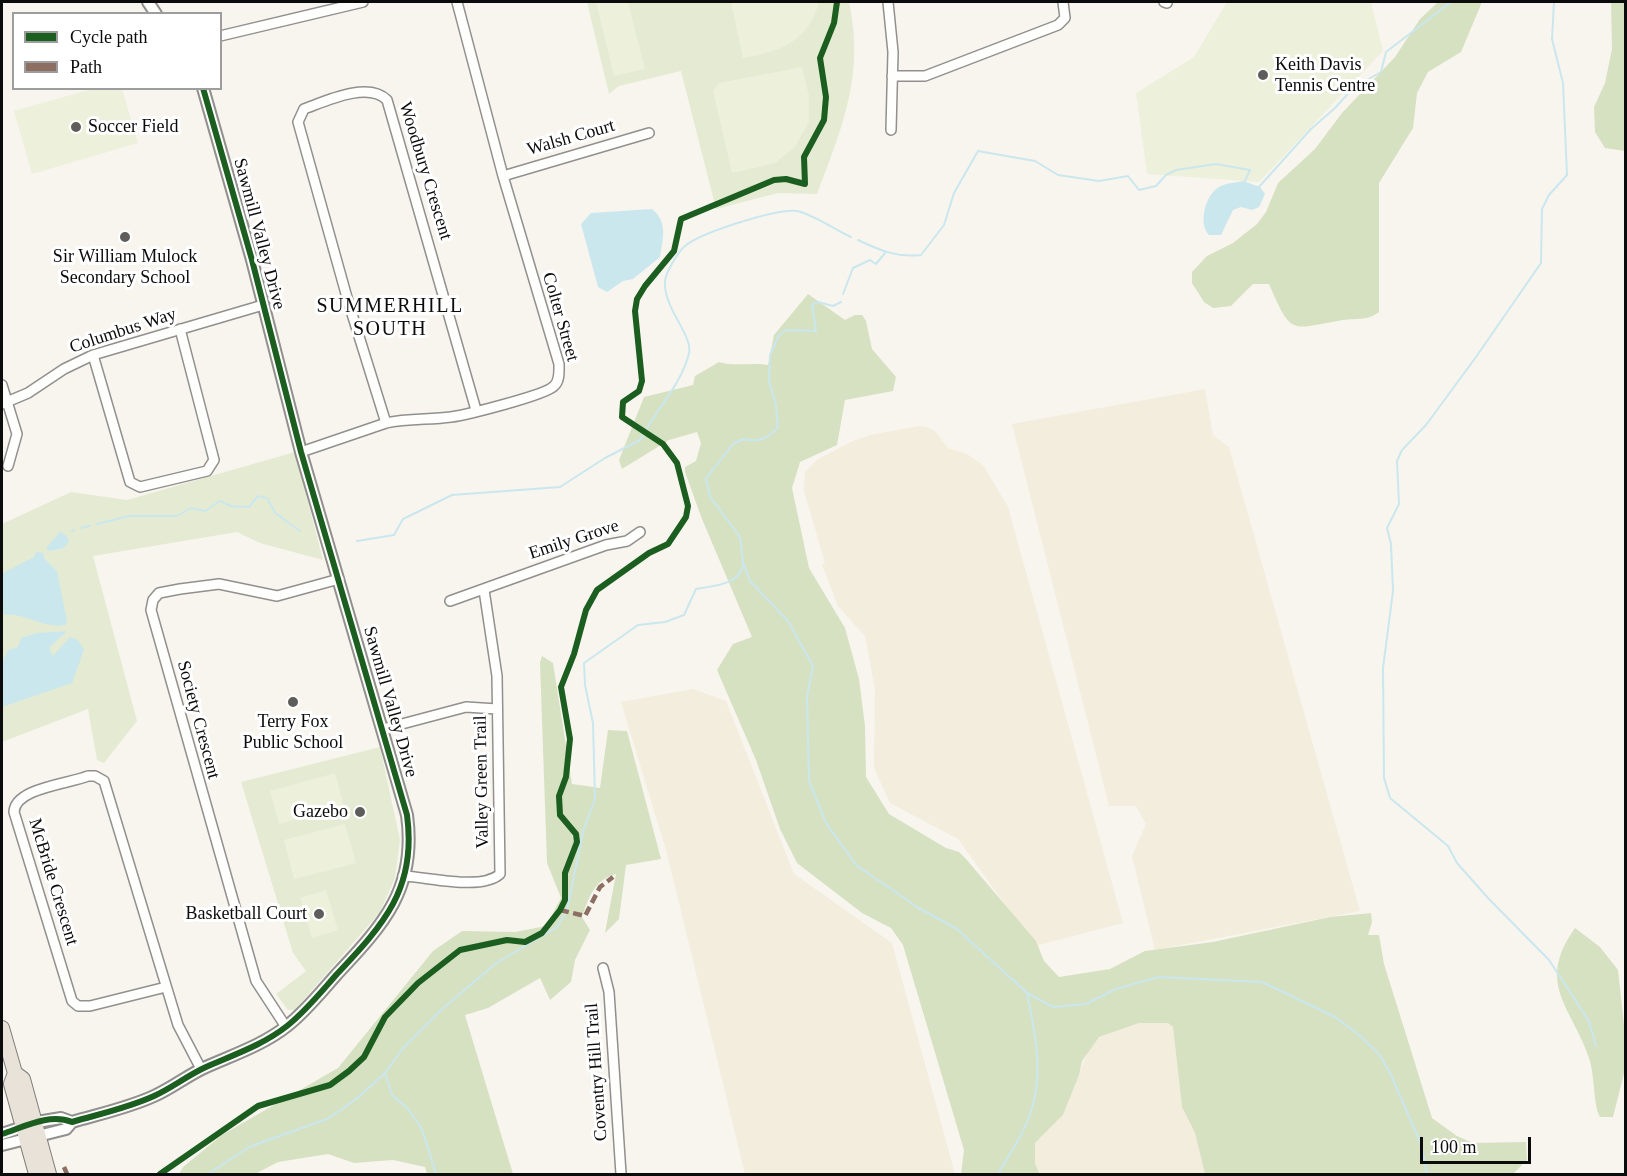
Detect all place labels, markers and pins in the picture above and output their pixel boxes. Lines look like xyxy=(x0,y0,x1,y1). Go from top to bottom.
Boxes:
place label: Keith Davis Tennis Centre xyxy=(1275,54,1375,97)
marker: Keith Davis Tennis Centre xyxy=(1256,68,1270,82)
place label: Soccer Field xyxy=(88,116,178,138)
marker: Soccer Field xyxy=(69,120,83,134)
marker: Sir William Mulock Secondary School xyxy=(118,230,132,244)
place label: Sir William Mulock Secondary School xyxy=(53,246,197,288)
marker: Terry Fox Public School xyxy=(286,695,300,709)
place label: Terry Fox Public School xyxy=(243,711,343,754)
place label: Gazebo xyxy=(293,801,348,823)
marker: Gazebo xyxy=(353,805,367,819)
place label: Basketball Court xyxy=(186,903,307,925)
marker: Basketball Court xyxy=(312,907,326,921)

